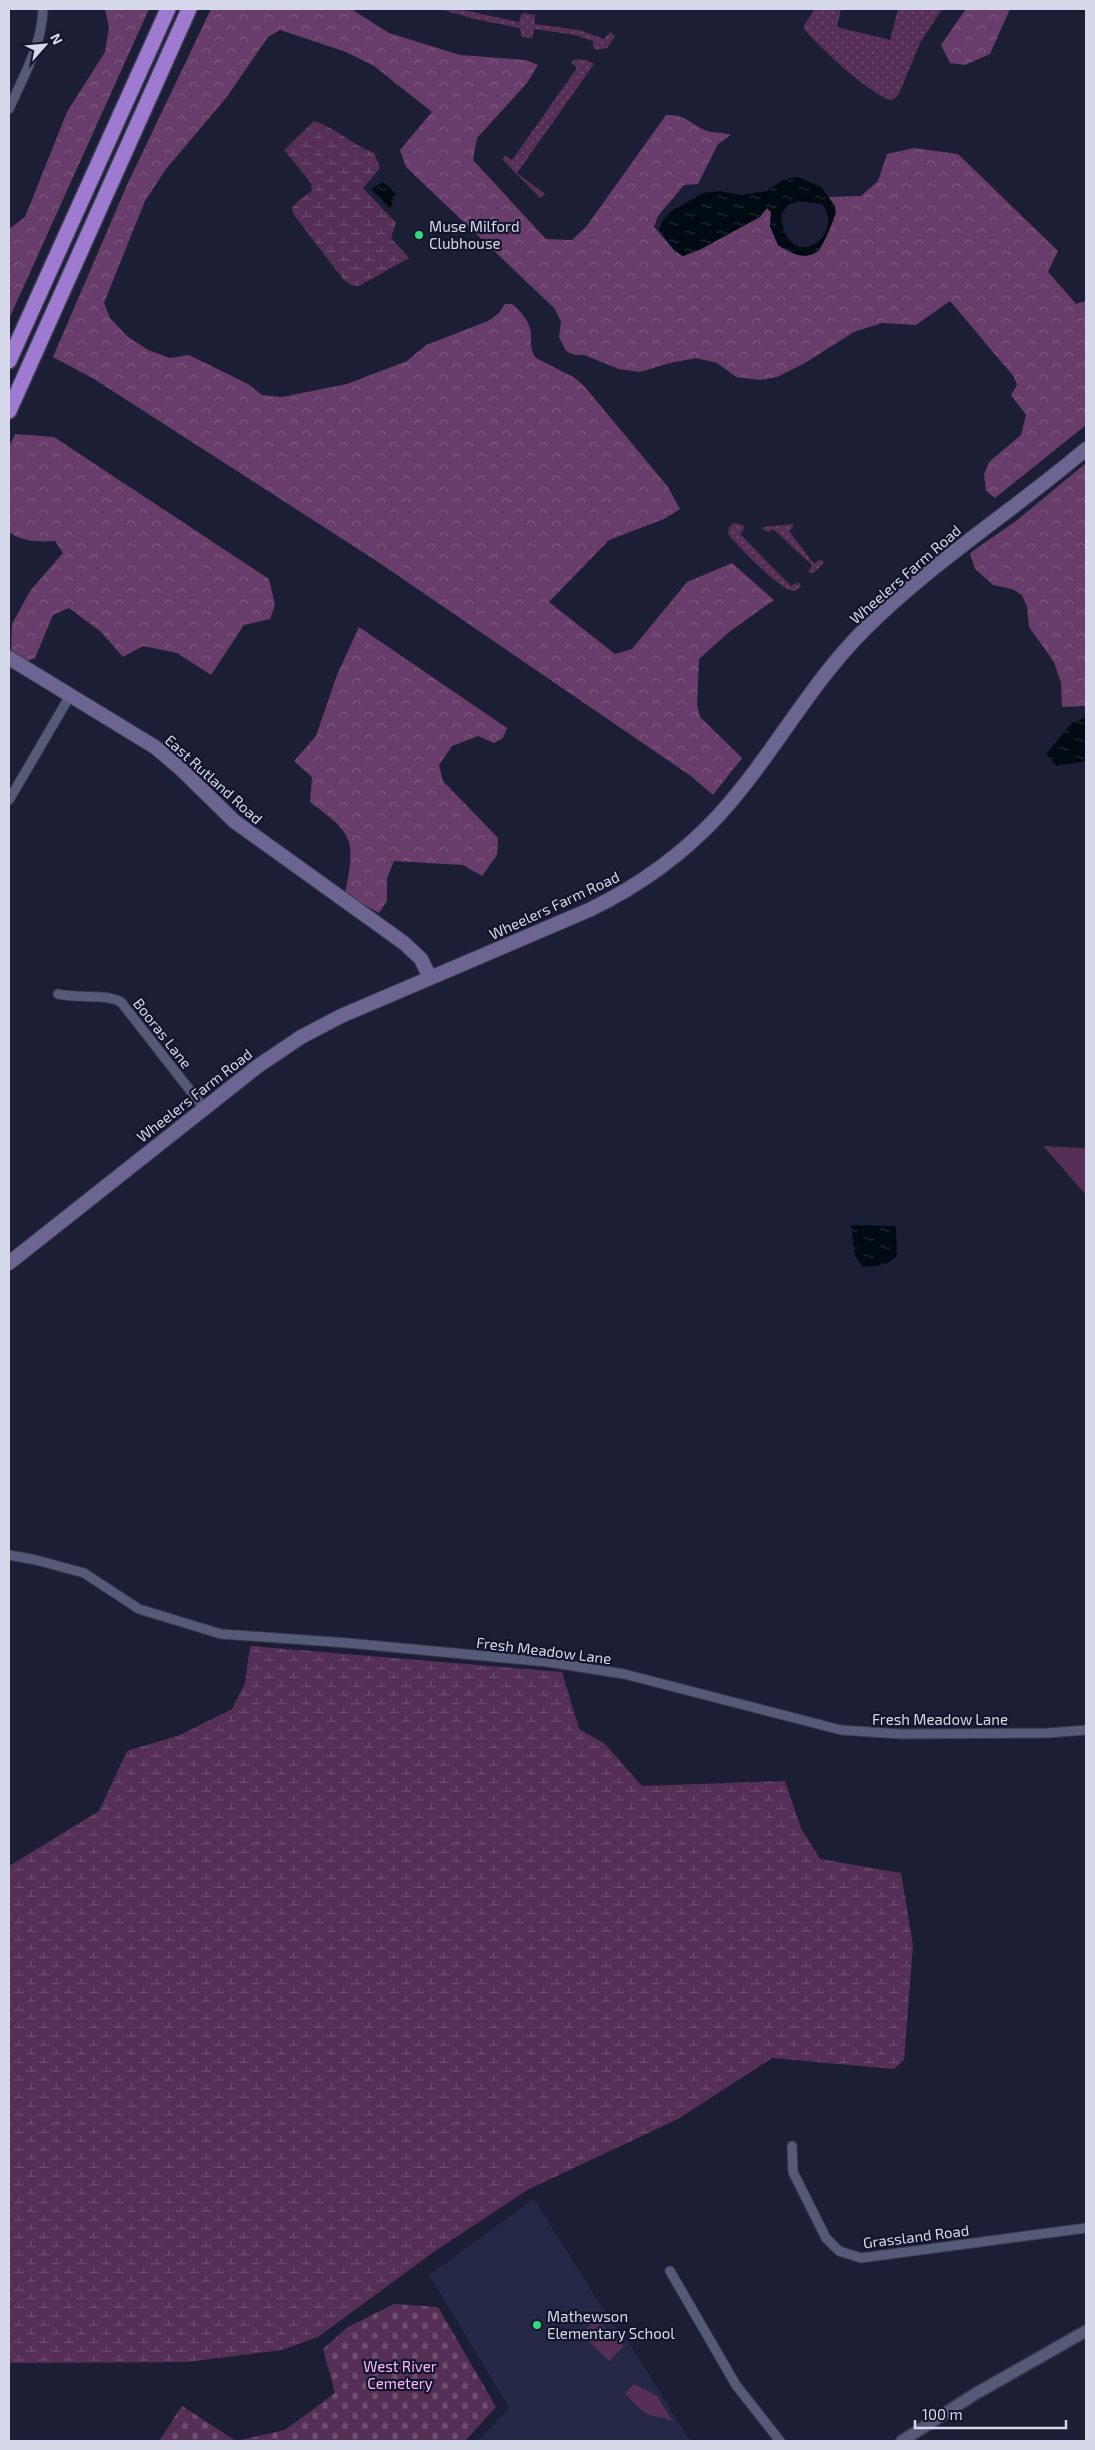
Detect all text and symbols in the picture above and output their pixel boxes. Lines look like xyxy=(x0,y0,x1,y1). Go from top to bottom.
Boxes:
north arrow xyxy=(20,20,70,70)
text: N xyxy=(47,31,67,47)
place label: Muse Milford Clubhouse xyxy=(429,217,520,252)
marker: Muse Milford Clubhouse xyxy=(413,229,425,241)
street label: Wheelers Farm Road xyxy=(846,521,964,627)
street label: East Rutland Road xyxy=(162,731,266,827)
street label: Wheelers Farm Road xyxy=(486,867,622,943)
street label: Booras Lane xyxy=(130,994,196,1072)
street label: Wheelers Farm Road xyxy=(133,1044,255,1146)
street label: Fresh Meadow Lane xyxy=(475,1633,613,1667)
street label: Fresh Meadow Lane xyxy=(872,1710,1008,1728)
street label: Grassland Road xyxy=(862,2221,970,2251)
place label: Mathewson Elementary School xyxy=(547,2307,675,2342)
marker: Mathewson Elementary School xyxy=(531,2319,543,2331)
park label: West River Cemetery xyxy=(363,2357,437,2392)
scale bar xyxy=(915,2398,1066,2430)
text: 100 m xyxy=(922,2405,963,2423)

